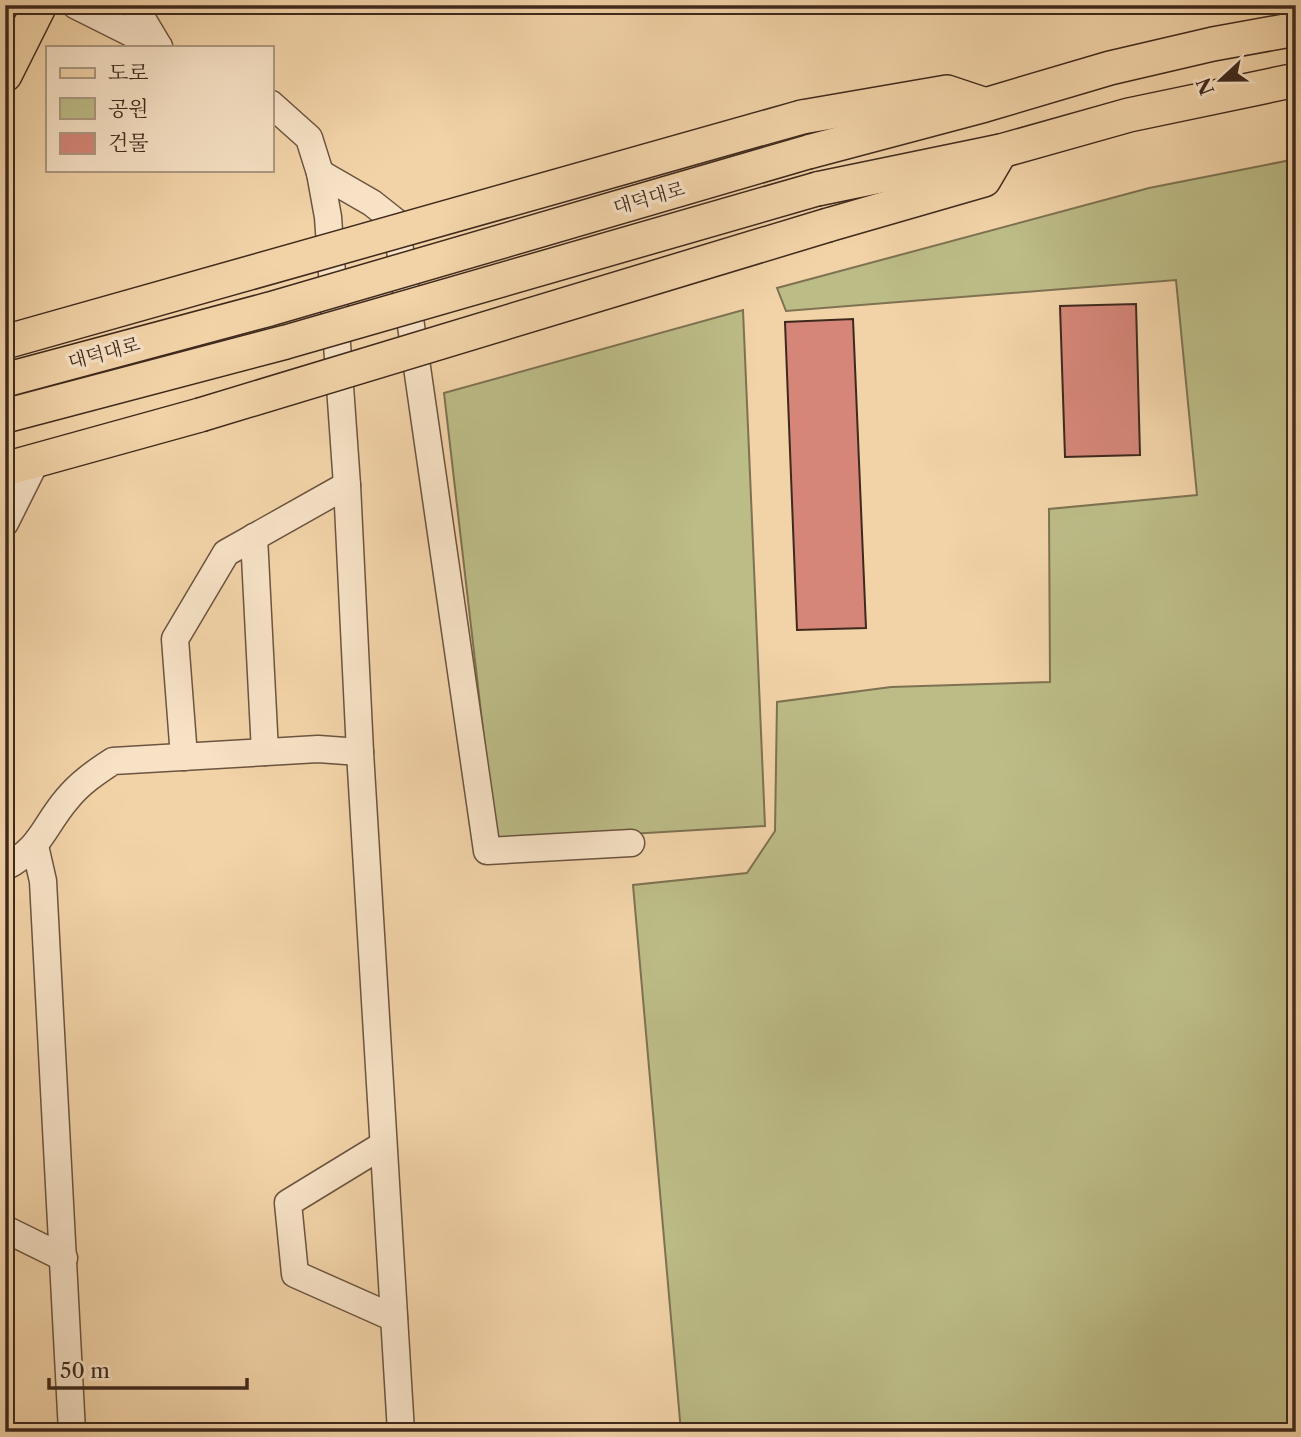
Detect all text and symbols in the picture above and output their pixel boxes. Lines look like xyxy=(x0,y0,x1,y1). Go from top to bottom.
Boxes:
legend xyxy=(46,46,273,172)
north arrow xyxy=(1186,46,1256,116)
text: 도로 xyxy=(108,60,149,85)
text: N xyxy=(1192,74,1219,98)
text: 공원 xyxy=(108,96,149,121)
text: 건물 xyxy=(108,130,149,155)
street label: 대덕대로 xyxy=(611,177,687,219)
street label: 대덕대로 xyxy=(66,332,142,374)
scale bar xyxy=(49,1346,247,1390)
text: 50 m xyxy=(60,1358,110,1383)

